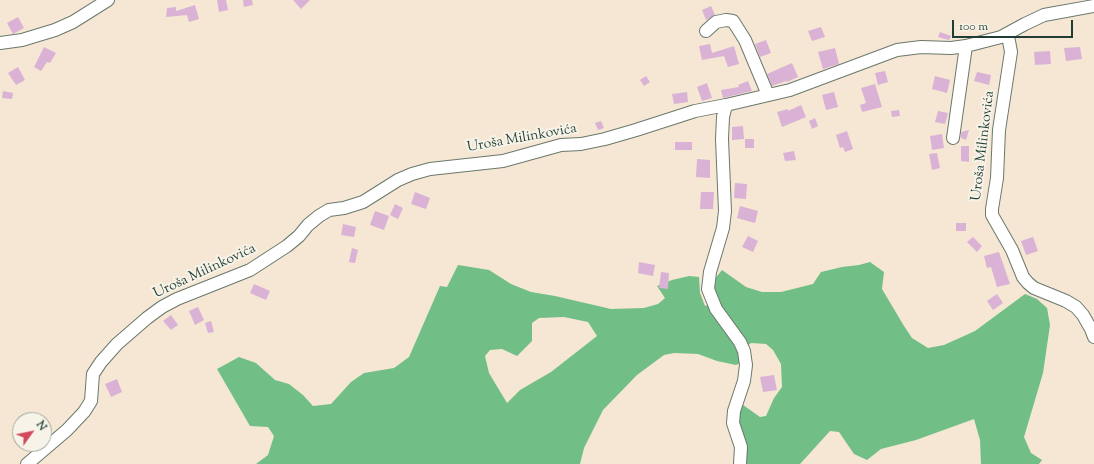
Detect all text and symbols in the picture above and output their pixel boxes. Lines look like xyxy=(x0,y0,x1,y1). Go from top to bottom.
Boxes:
scale bar xyxy=(954,12,1075,38)
text: 100 m xyxy=(959,18,988,36)
street label: Uroša Milinkovića xyxy=(969,90,999,202)
street label: Uroša Milinkovića xyxy=(466,121,578,157)
street label: Uroša Milinkovića xyxy=(151,241,259,303)
north arrow xyxy=(12,412,52,452)
text: N xyxy=(32,418,50,434)

